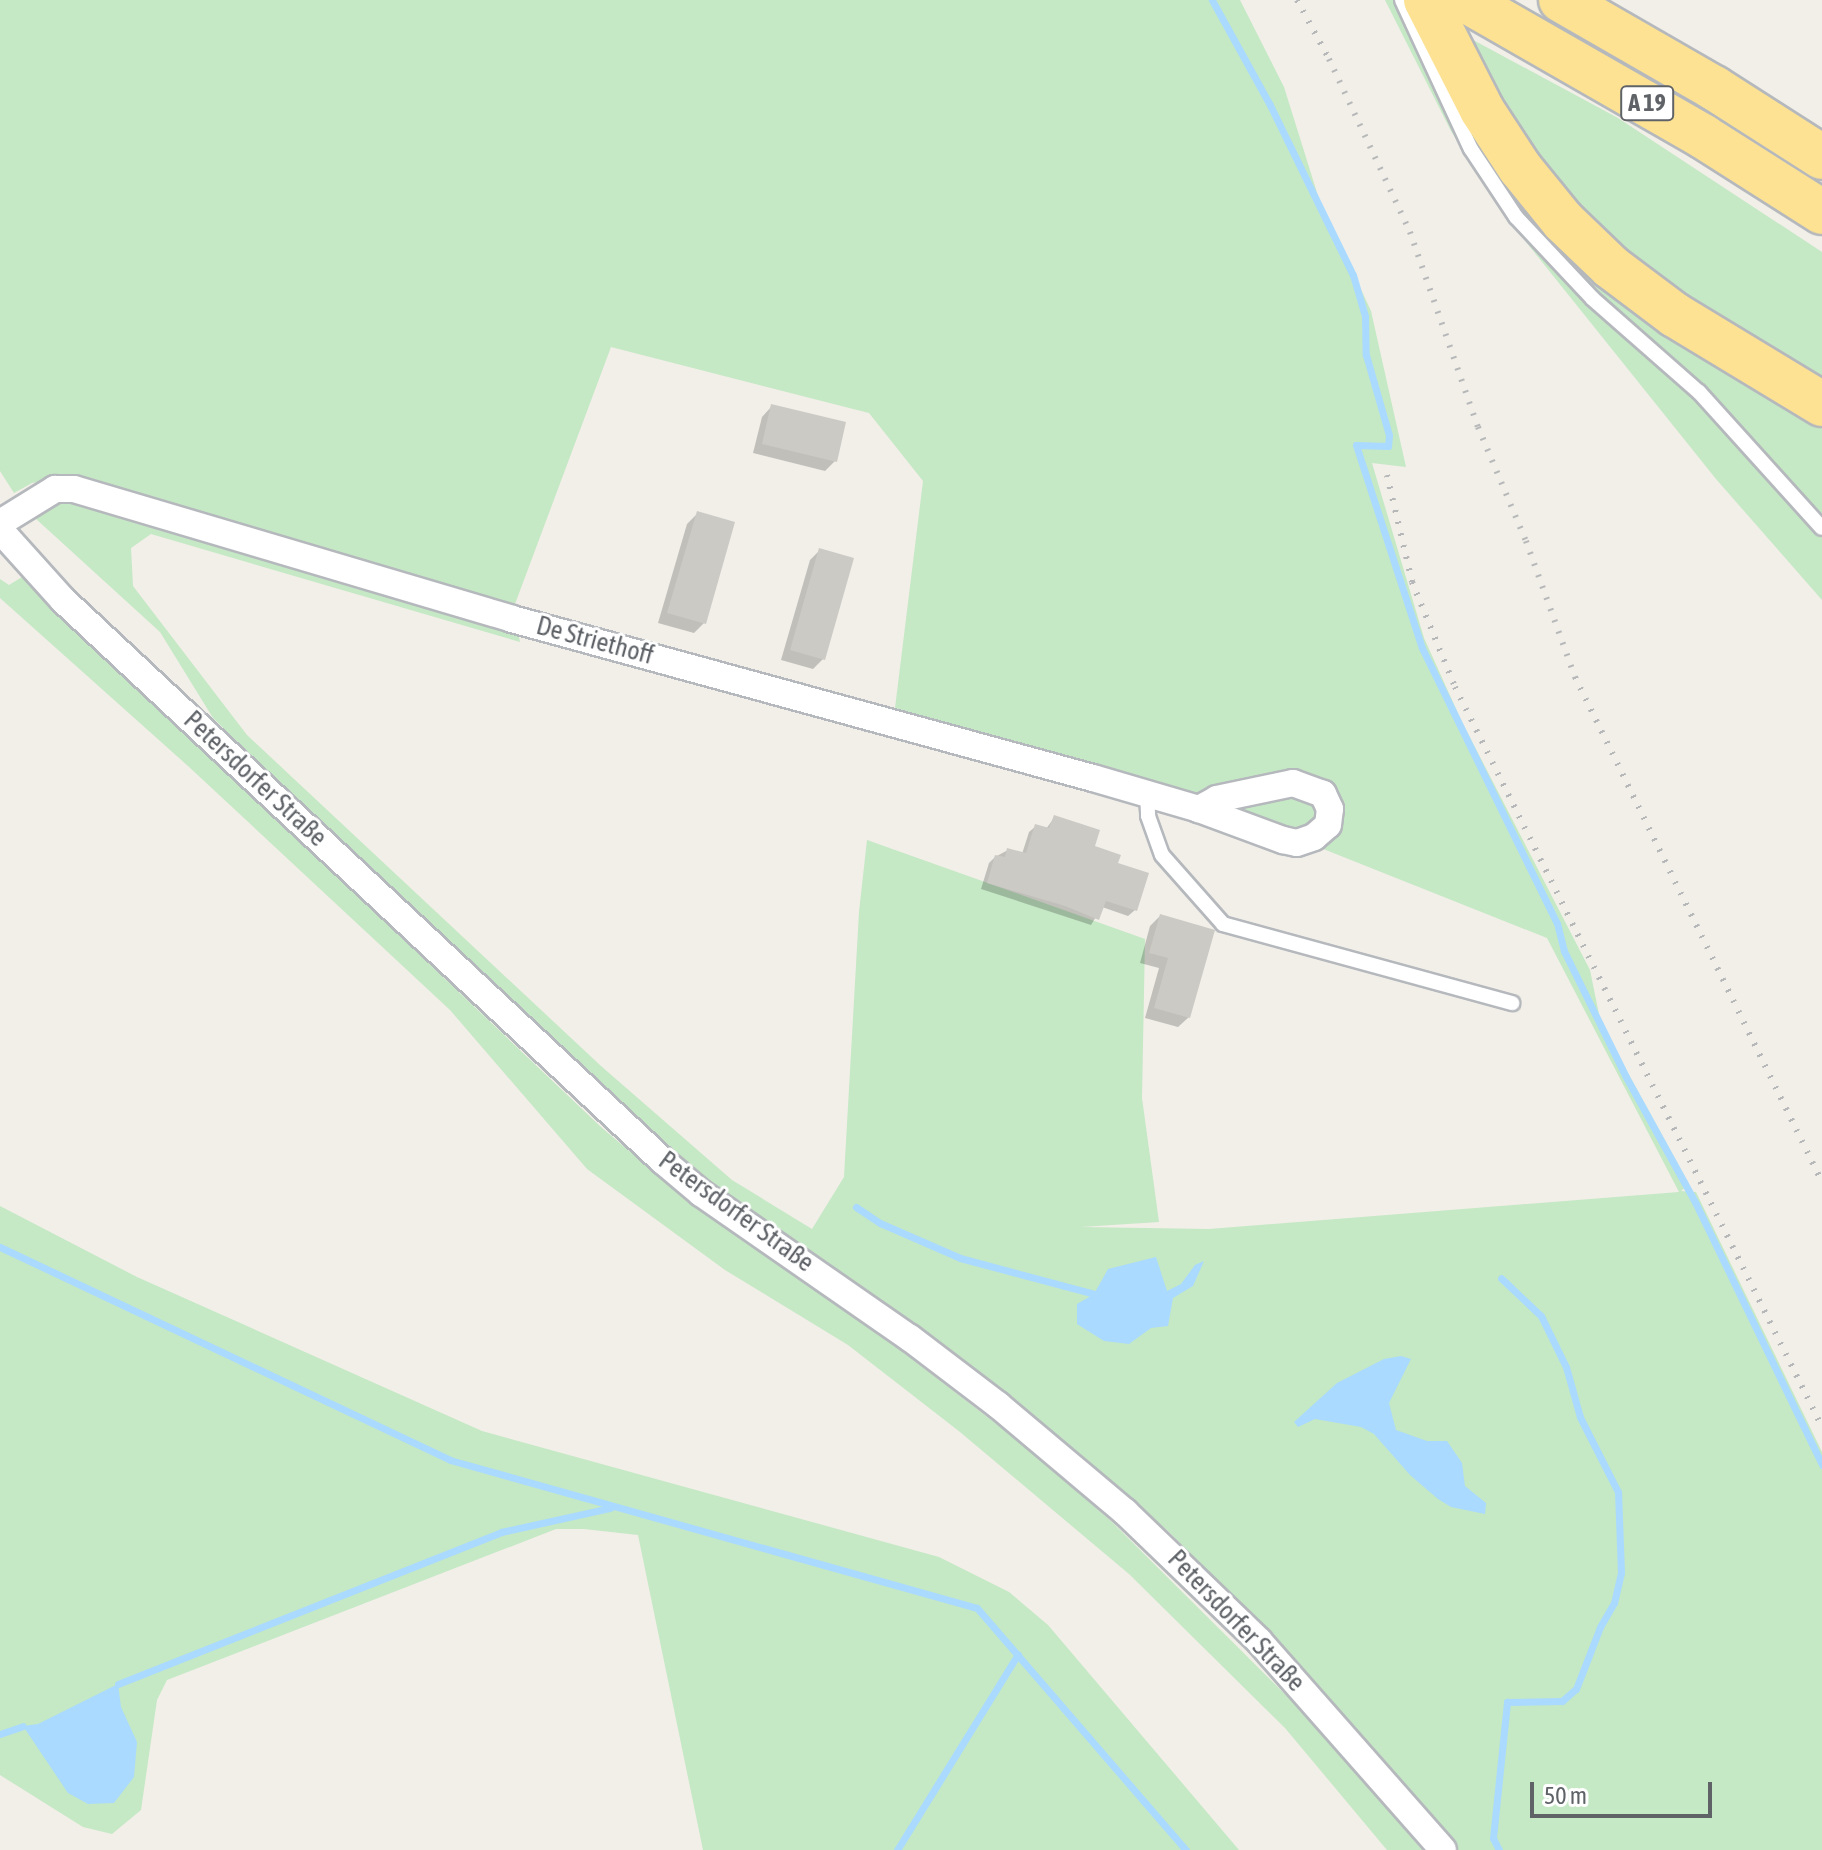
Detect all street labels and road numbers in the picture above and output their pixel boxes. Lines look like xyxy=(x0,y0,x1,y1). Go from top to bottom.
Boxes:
road number: A 19 xyxy=(1619,83,1675,123)
street label: De Striethoff xyxy=(533,610,657,672)
street label: Petersdorfer Straße xyxy=(177,705,333,853)
street label: Petersdorfer Straße xyxy=(652,1145,820,1279)
street label: Petersdorfer Straße xyxy=(1161,1544,1311,1698)

